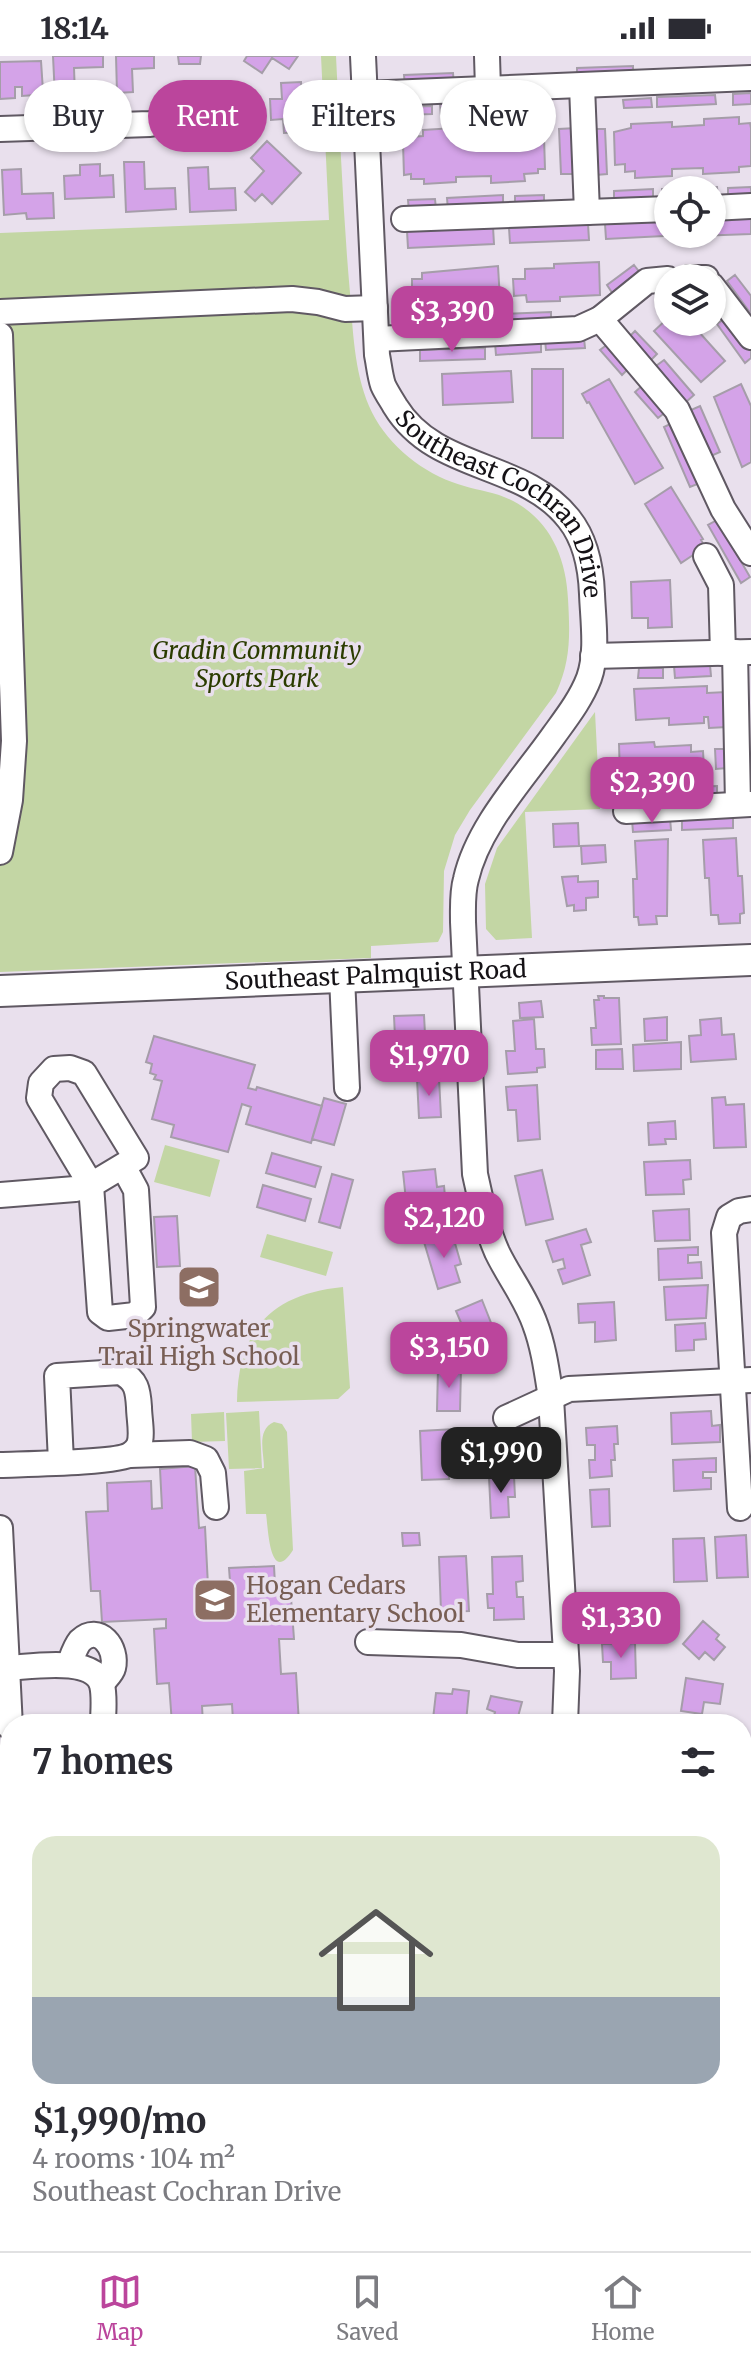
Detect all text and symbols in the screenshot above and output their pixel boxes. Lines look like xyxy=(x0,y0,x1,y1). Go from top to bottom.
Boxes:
text: 18:14 xyxy=(40,9,109,47)
chip: Buy xyxy=(24,80,132,152)
chip: Rent xyxy=(148,80,267,152)
chip: Filters xyxy=(283,80,424,152)
chip: New xyxy=(440,80,556,152)
map controls xyxy=(654,176,726,336)
button: locate xyxy=(654,176,726,248)
button: layers xyxy=(654,264,726,336)
pin: $3,390 xyxy=(387,286,517,354)
text: $3,390 xyxy=(409,295,495,328)
street label: Southeast Cochran Drive xyxy=(388,403,608,599)
park label: Gradin Community Sports Park xyxy=(153,635,361,694)
pin: $2,390 xyxy=(587,757,717,825)
text: $2,390 xyxy=(609,766,695,799)
street label: Southeast Palmquist Road xyxy=(224,953,527,997)
pin: $1,970 xyxy=(364,1030,494,1098)
text: $1,970 xyxy=(388,1039,470,1072)
pin: $2,120 xyxy=(379,1192,509,1260)
text: $2,120 xyxy=(402,1201,486,1234)
school or university icon: Springwater Trail High School xyxy=(175,1263,223,1311)
place label: Springwater Trail High School xyxy=(98,1313,300,1372)
pin: $3,150 xyxy=(384,1322,514,1390)
text: $3,150 xyxy=(408,1331,490,1364)
pin: $1,990 xyxy=(436,1427,566,1495)
text: $1,990 xyxy=(459,1436,543,1469)
place label: Hogan Cedars Elementary School xyxy=(246,1570,465,1629)
school or university icon: Hogan Cedars Elementary School xyxy=(191,1576,239,1624)
pin: $1,330 xyxy=(556,1592,686,1660)
text: $1,330 xyxy=(580,1601,662,1634)
icon: filters xyxy=(676,1740,720,1784)
text: 7 homes xyxy=(32,1741,174,1783)
icon: home xyxy=(304,1888,448,2032)
text: $1,990/mo xyxy=(32,2100,206,2142)
text: 4 rooms · 104 m² xyxy=(32,2142,235,2175)
text: Southeast Cochran Drive xyxy=(32,2175,341,2208)
tab: Map xyxy=(96,2270,143,2346)
tab: Saved xyxy=(336,2270,398,2346)
tab: Home xyxy=(591,2270,655,2346)

